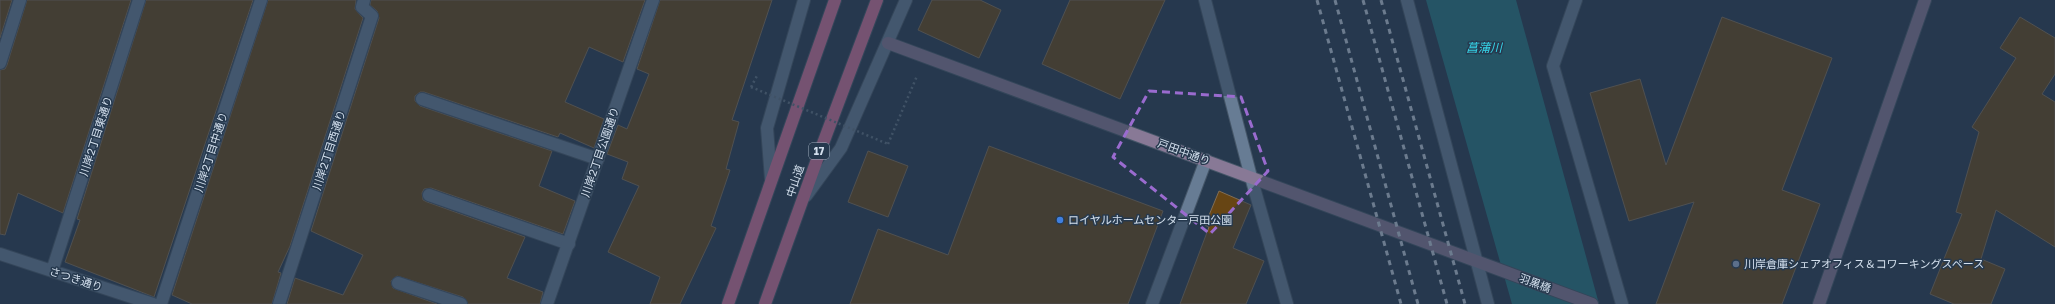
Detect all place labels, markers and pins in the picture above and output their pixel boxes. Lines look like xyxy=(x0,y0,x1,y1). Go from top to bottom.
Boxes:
place label: ロイヤルホームセンター戸田公園 xyxy=(1068,213,1232,226)
marker: ロイヤルホームセンター戸田公園 xyxy=(1055,215,1065,225)
place label: 川岸倉庫シェアオフィス＆コワーキングスペース xyxy=(1744,257,1984,270)
marker: 川岸倉庫シェアオフィス＆コワーキングスペース xyxy=(1731,259,1741,269)

